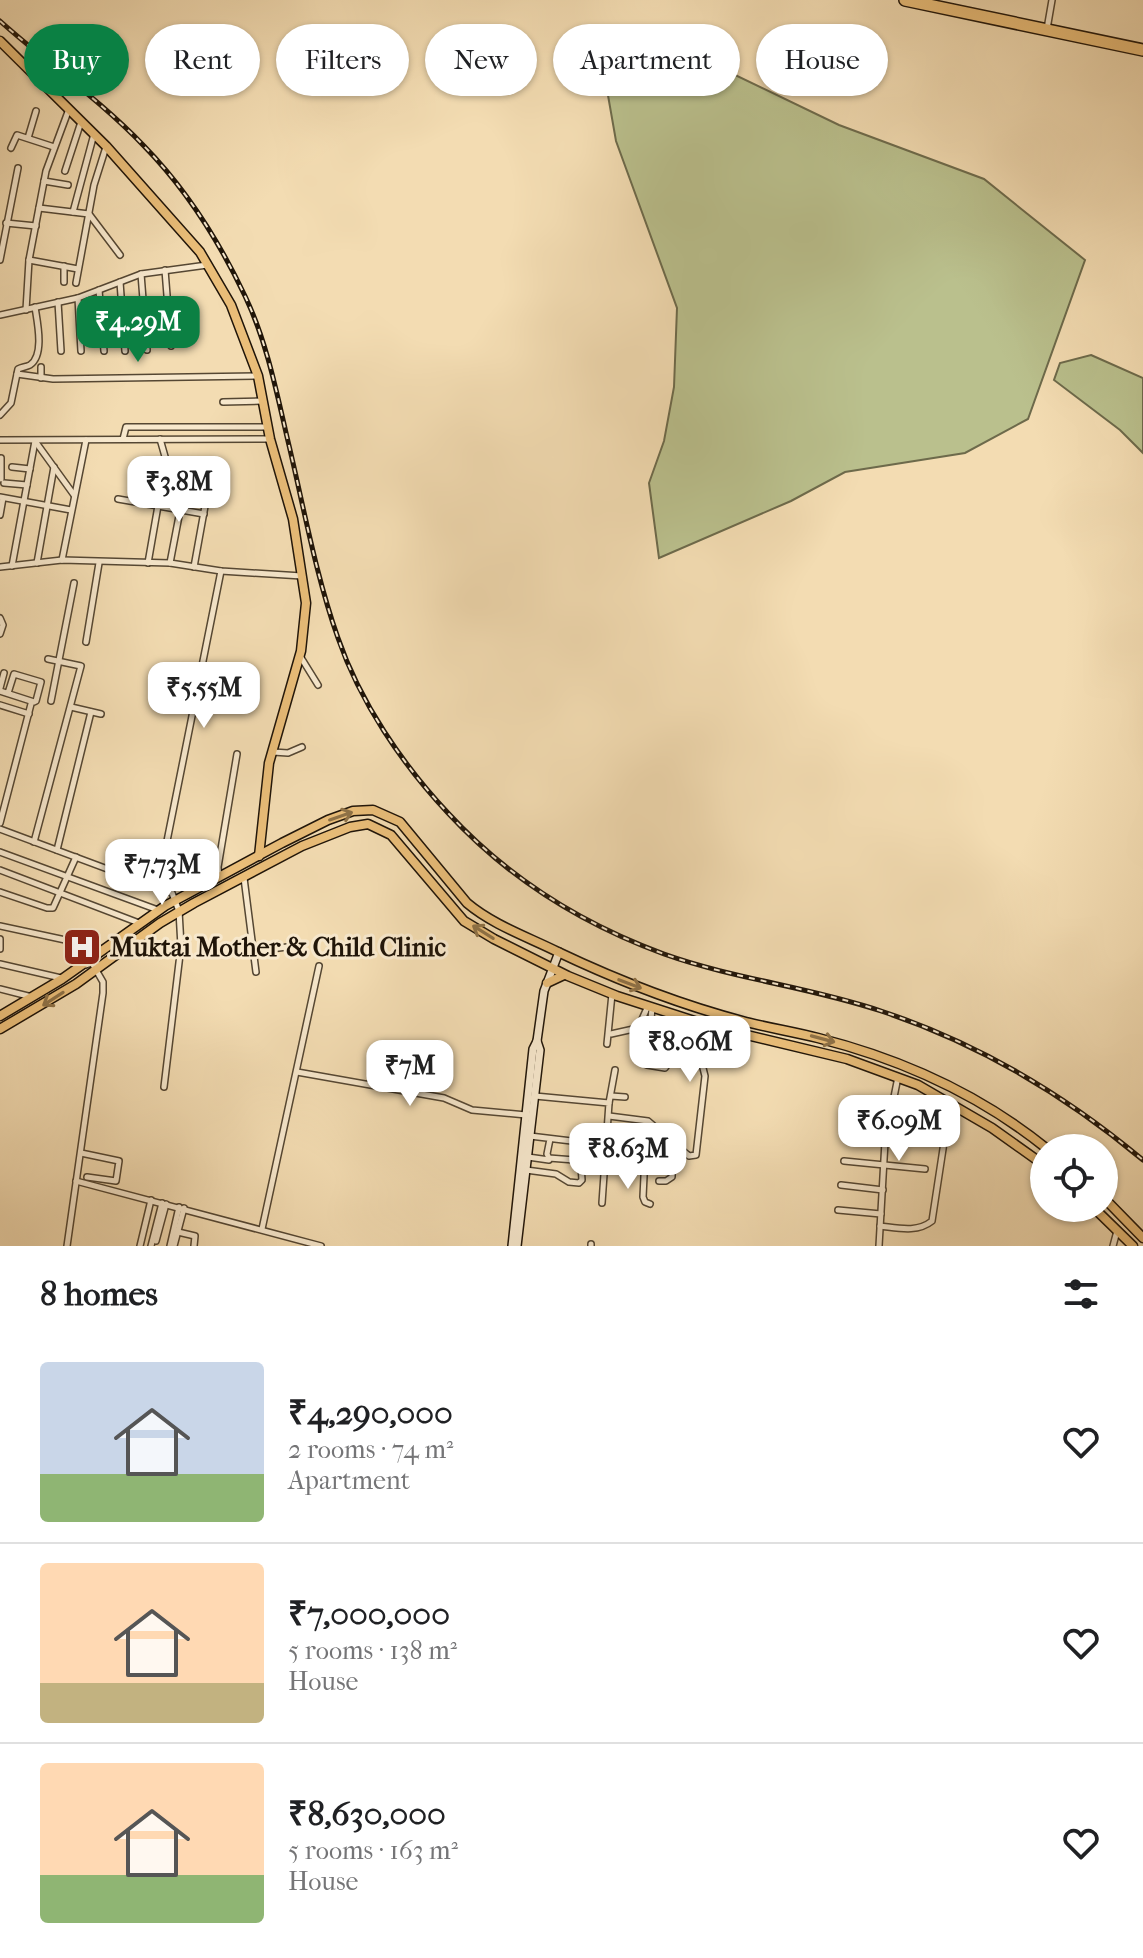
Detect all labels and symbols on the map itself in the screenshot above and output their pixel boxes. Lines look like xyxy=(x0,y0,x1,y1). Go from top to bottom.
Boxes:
pin: ₹4.29M xyxy=(73,296,203,364)
pin: ₹3.8M xyxy=(123,456,235,524)
pin: ₹5.55M xyxy=(139,662,269,730)
one-way arrow xyxy=(328,807,353,822)
pin: ₹7.73M xyxy=(97,839,227,907)
one-way arrow xyxy=(472,924,494,941)
hospital icon: Muktai Mother & Child Clinic xyxy=(61,926,103,968)
place label: Muktai Mother & Child Clinic xyxy=(110,932,446,963)
one-way arrow xyxy=(617,978,642,992)
one-way arrow xyxy=(42,990,64,1007)
pin: ₹8.06M xyxy=(625,1016,755,1084)
one-way arrow xyxy=(809,1033,835,1048)
pin: ₹7M xyxy=(371,1040,449,1108)
pin: ₹6.09M xyxy=(834,1095,964,1163)
pin: ₹8.63M xyxy=(563,1123,693,1191)

